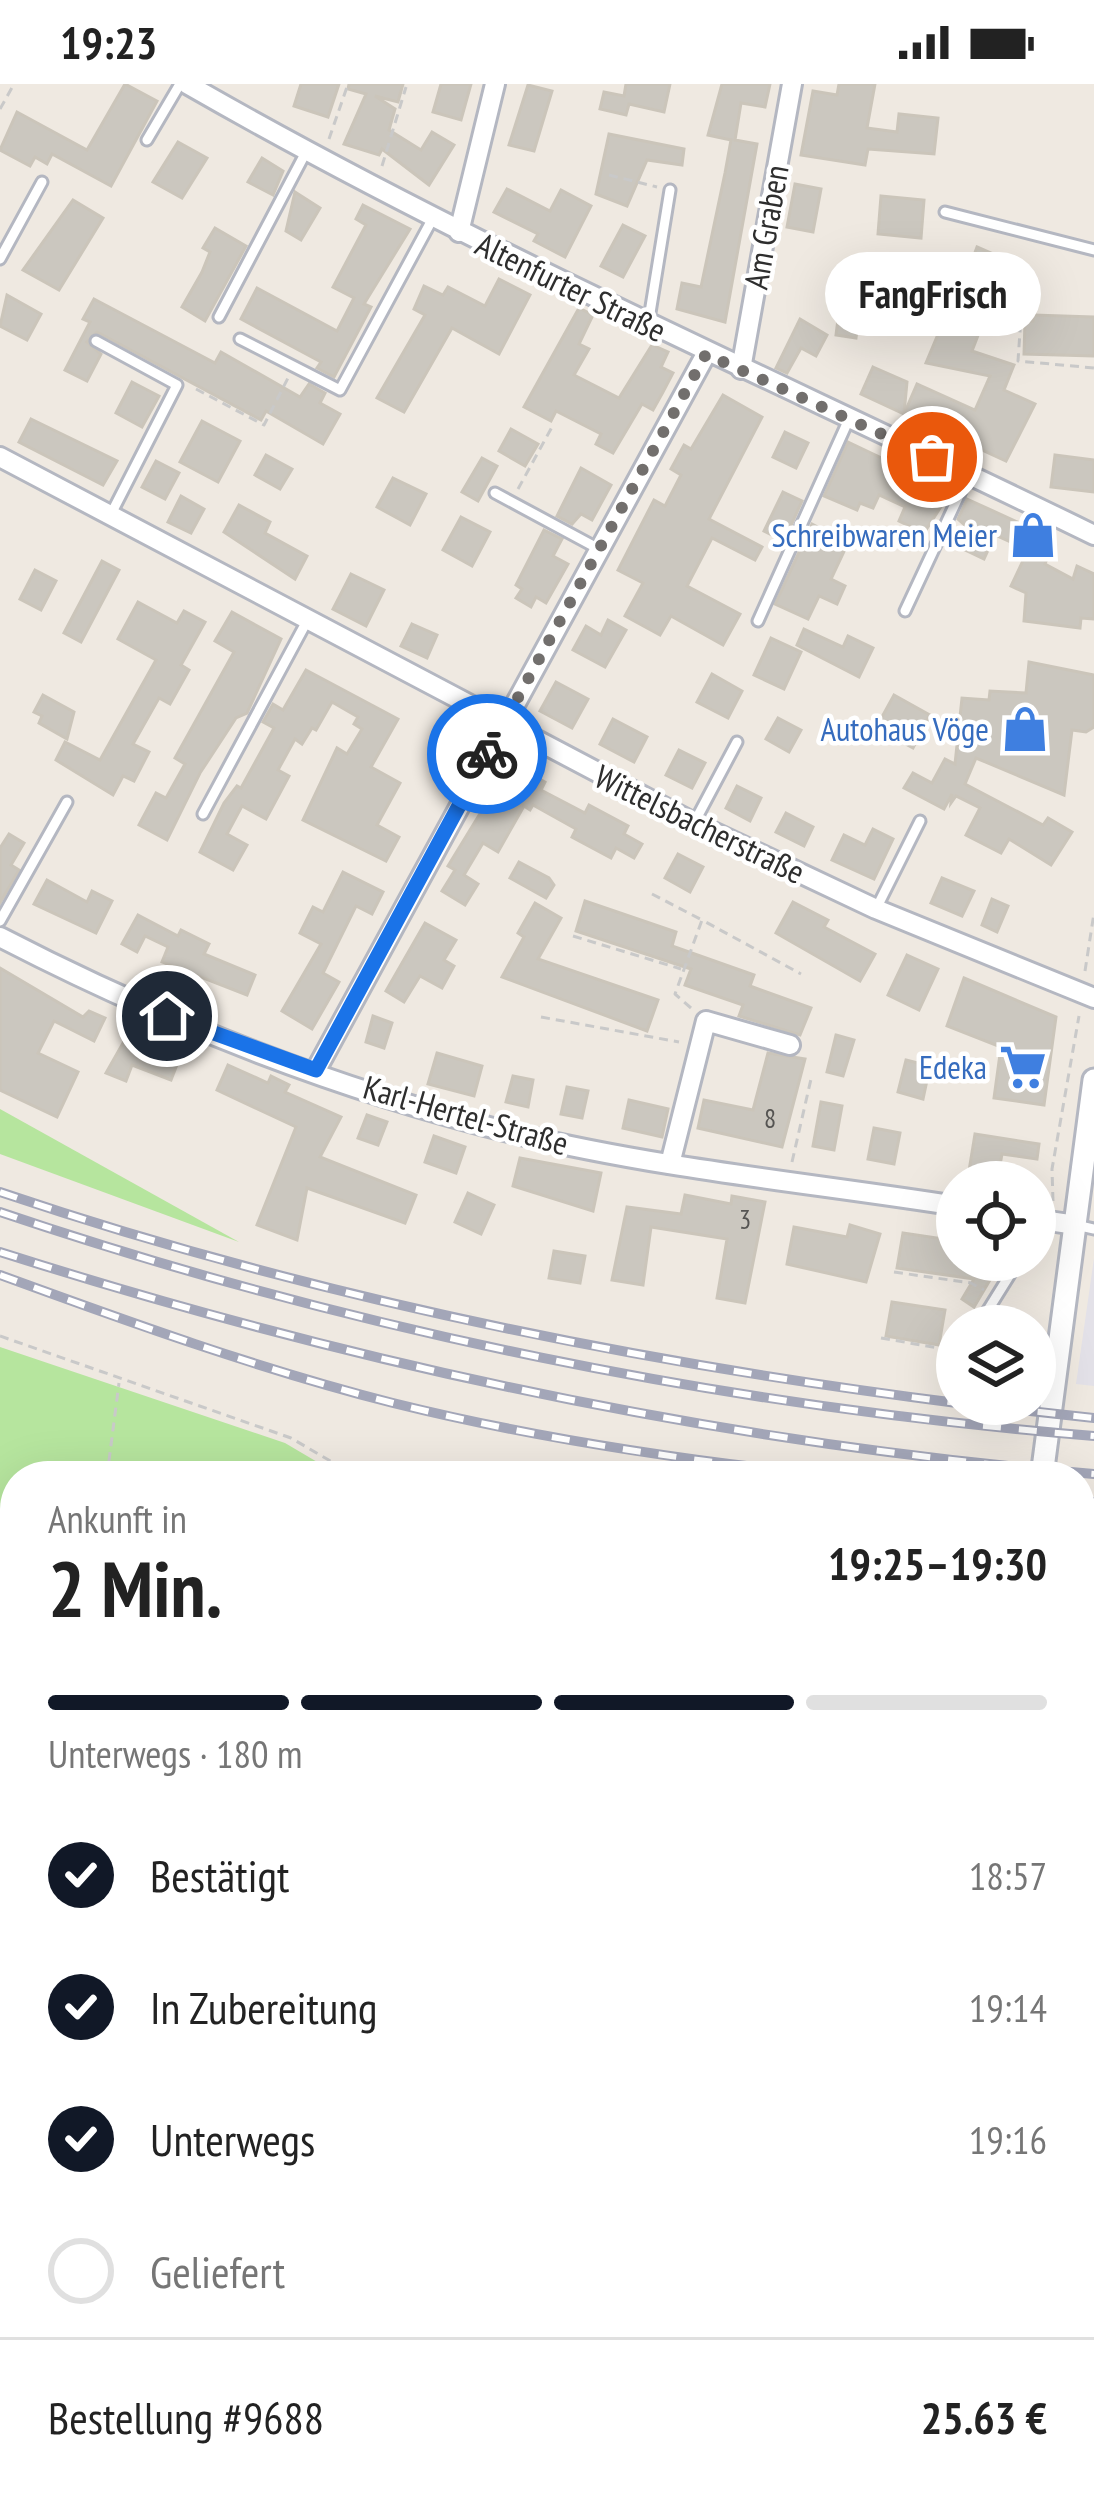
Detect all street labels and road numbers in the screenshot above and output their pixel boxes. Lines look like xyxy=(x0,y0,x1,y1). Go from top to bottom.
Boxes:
street label: Am Graben xyxy=(733,162,798,292)
street label: Altenfurter Straße xyxy=(469,222,673,351)
street label: Wittelsbacherstraße xyxy=(588,754,812,893)
street label: Karl-Hertel-Straße xyxy=(359,1065,574,1164)

